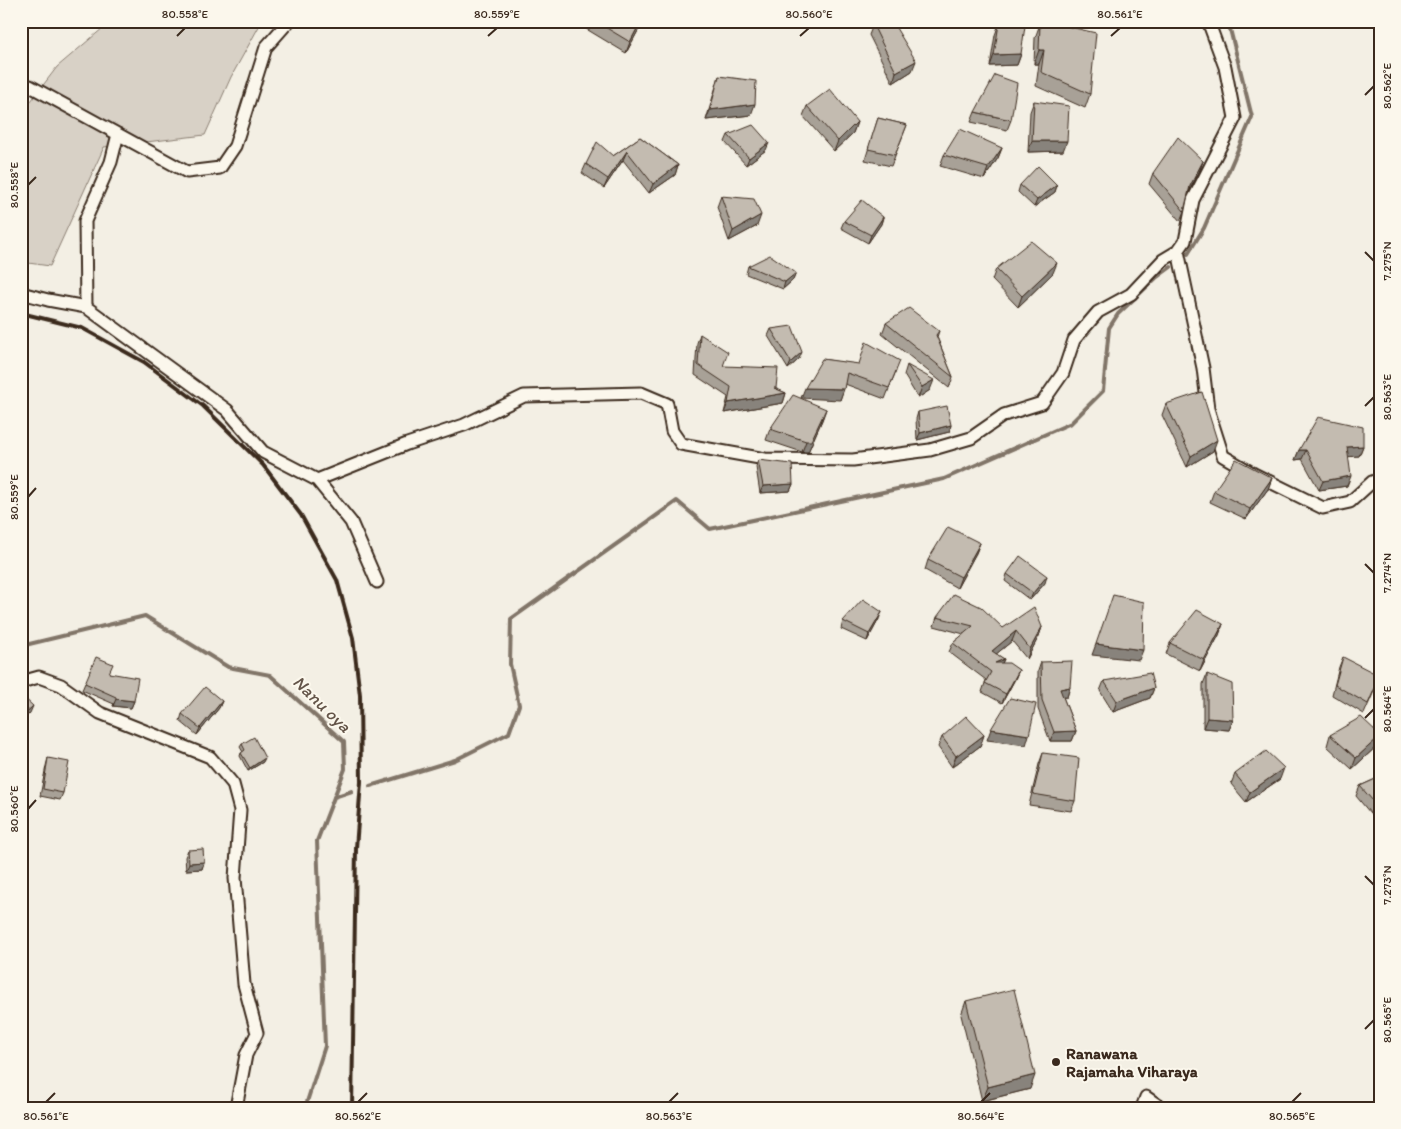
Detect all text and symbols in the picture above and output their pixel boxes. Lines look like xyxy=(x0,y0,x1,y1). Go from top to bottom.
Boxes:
text: 80.558°E xyxy=(162,7,209,21)
text: 80.559°E xyxy=(474,7,520,21)
text: 80.560°E xyxy=(785,7,833,21)
text: 80.561°E xyxy=(1097,7,1143,21)
text: 80.562°E xyxy=(1380,63,1394,109)
text: 80.558°E xyxy=(7,161,21,208)
text: 7.275°N xyxy=(1380,241,1394,281)
text: 80.563°E xyxy=(1380,373,1394,420)
text: 80.559°E xyxy=(7,474,21,520)
text: 7.274°N xyxy=(1380,553,1394,593)
water label: Nanu oya xyxy=(288,671,356,738)
text: 80.564°E xyxy=(1380,685,1394,732)
text: 80.560°E xyxy=(7,785,21,833)
text: 7.273°N xyxy=(1380,865,1394,905)
text: 80.565°E xyxy=(1380,997,1394,1043)
place label: Ranawana Rajamaha Viharaya xyxy=(1066,1044,1198,1082)
marker: Ranawana Rajamaha Viharaya xyxy=(1050,1056,1062,1068)
text: 80.561°E xyxy=(23,1109,69,1123)
text: 80.562°E xyxy=(335,1109,381,1123)
text: 80.563°E xyxy=(646,1109,693,1123)
text: 80.564°E xyxy=(958,1109,1005,1123)
text: 80.565°E xyxy=(1269,1109,1315,1123)

